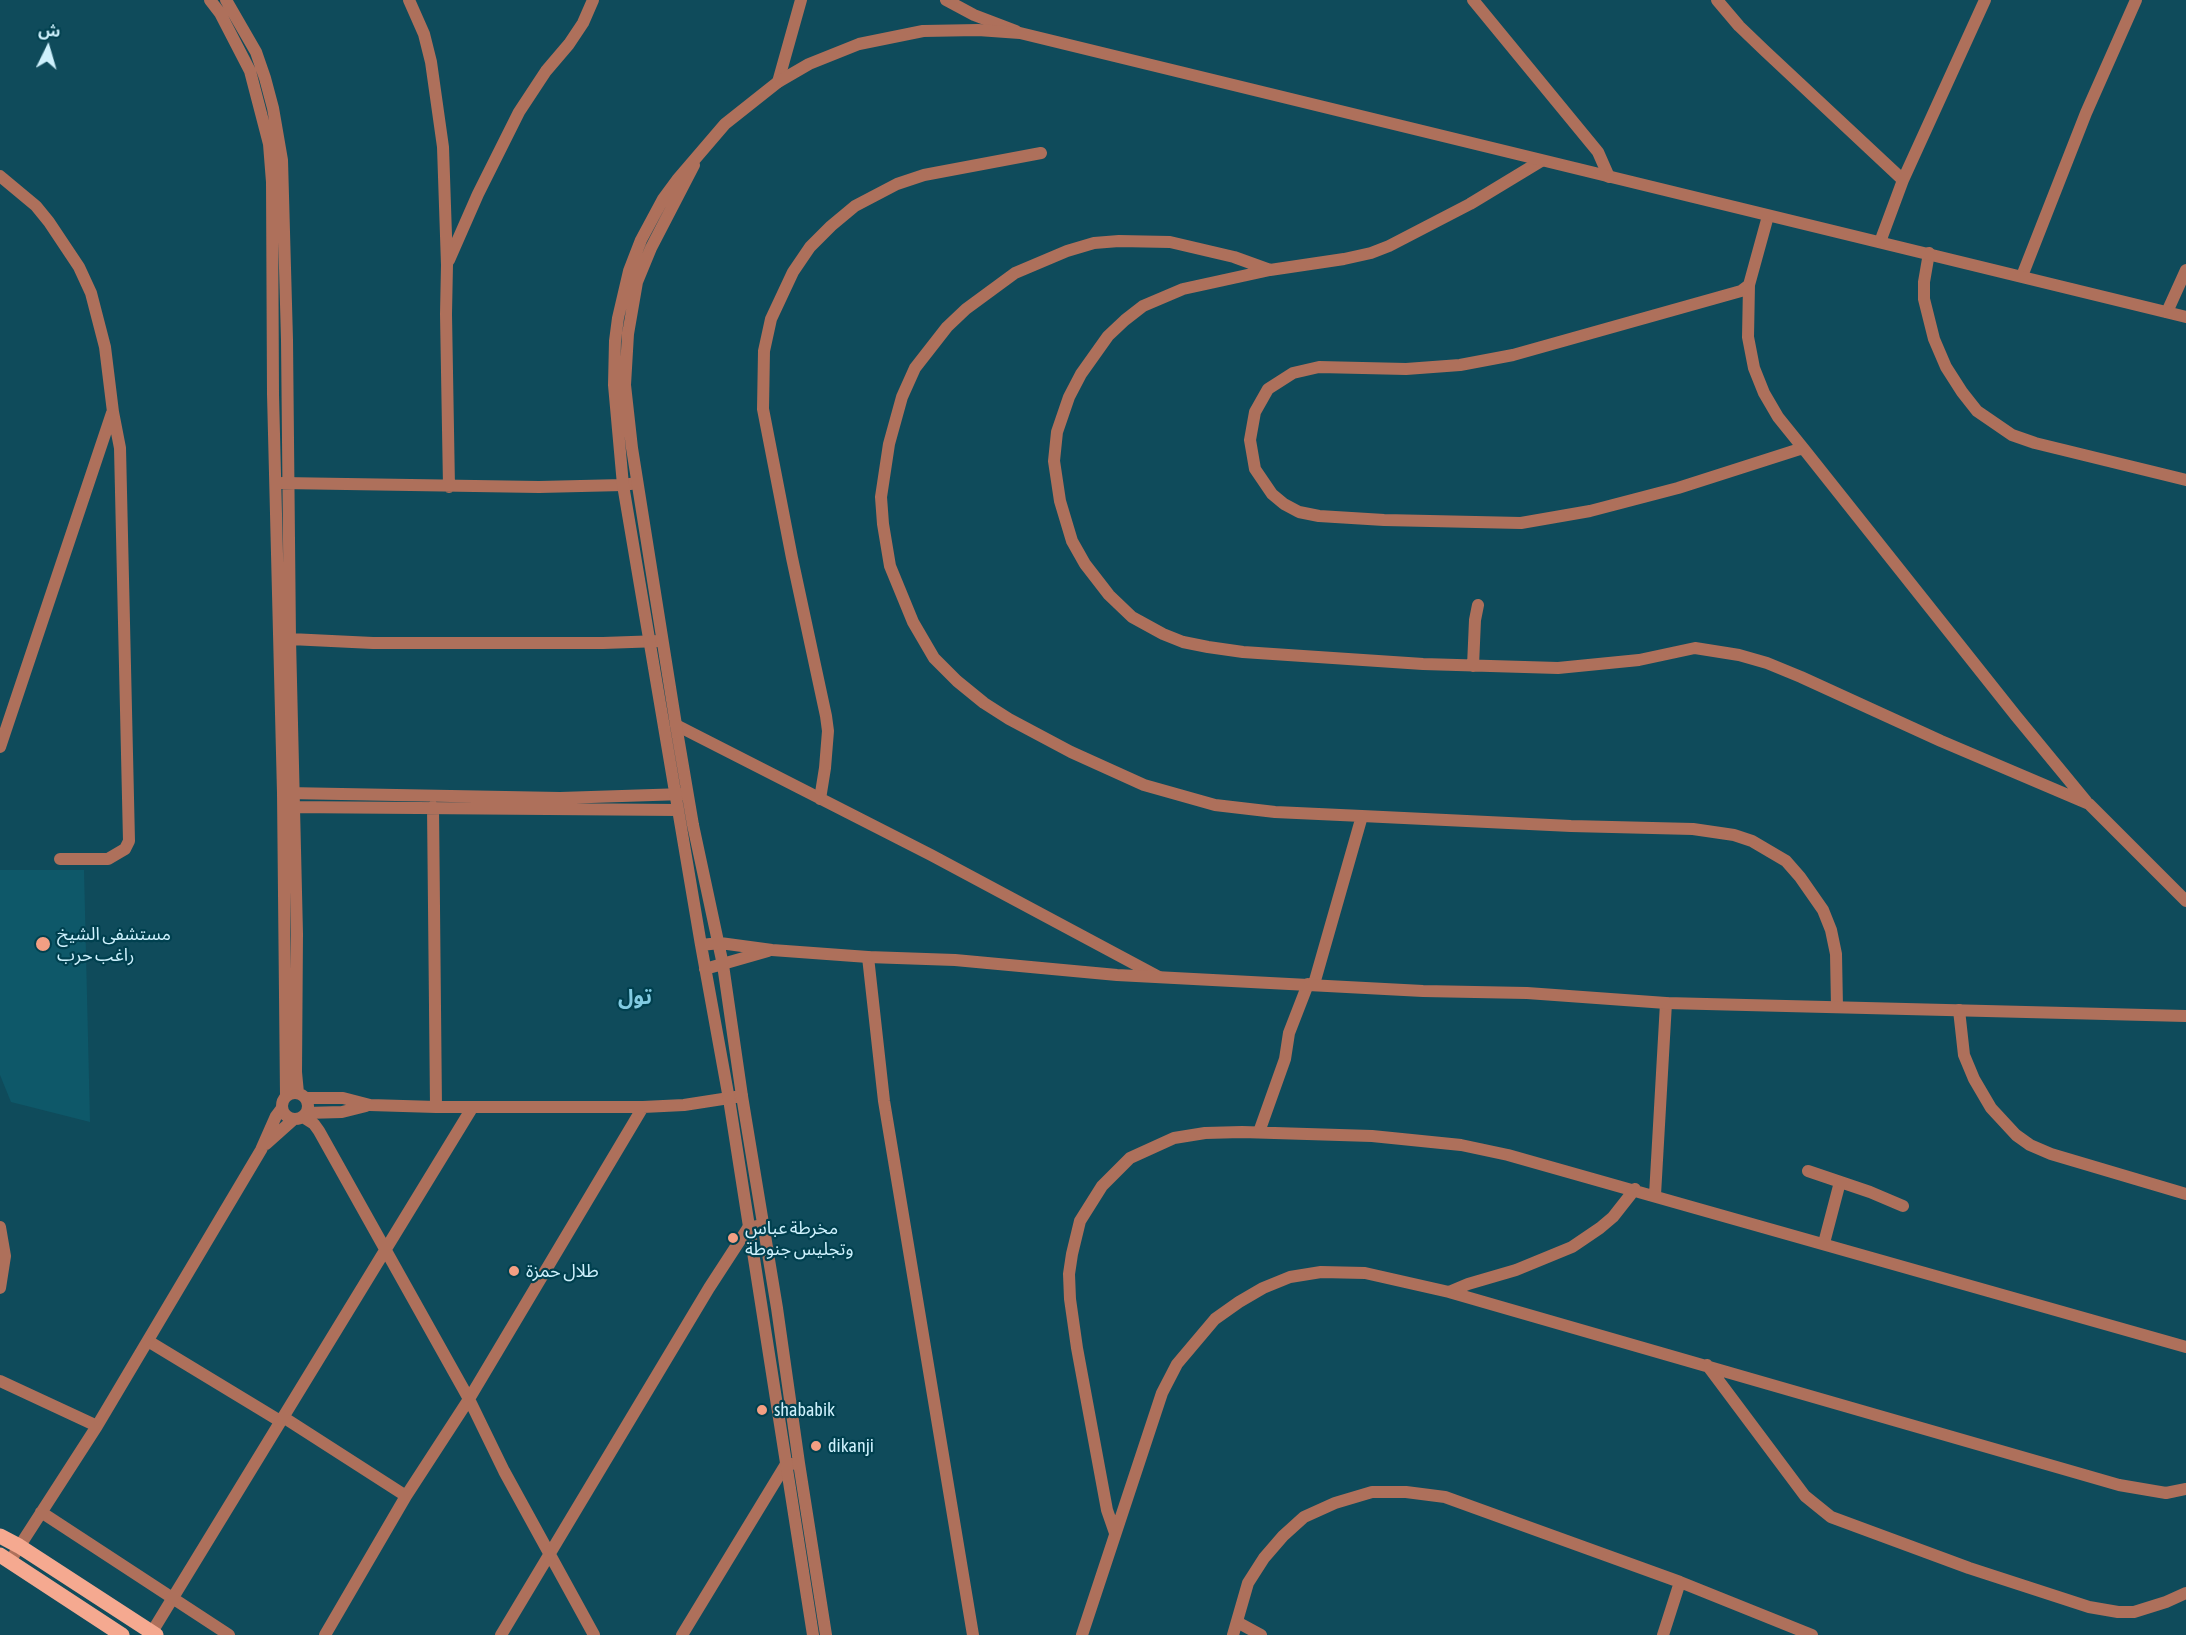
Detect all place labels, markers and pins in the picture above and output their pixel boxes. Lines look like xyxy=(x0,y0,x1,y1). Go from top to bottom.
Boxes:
place label: مستشفى الشيخ راغب حرب xyxy=(57,923,171,966)
marker: مستشفى الشيخ راغب حرب xyxy=(34,935,52,953)
place label: مخرطة عباس وتجليس جنوطة xyxy=(745,1217,854,1260)
marker: مخرطة عباس وتجليس جنوطة xyxy=(726,1231,740,1245)
place label: طلال حمزة xyxy=(526,1260,599,1282)
marker: طلال حمزة xyxy=(507,1264,521,1278)
place label: shababik xyxy=(774,1399,835,1421)
marker: shababik xyxy=(755,1403,769,1417)
place label: dikanji xyxy=(828,1435,874,1457)
marker: dikanji xyxy=(809,1439,823,1453)

